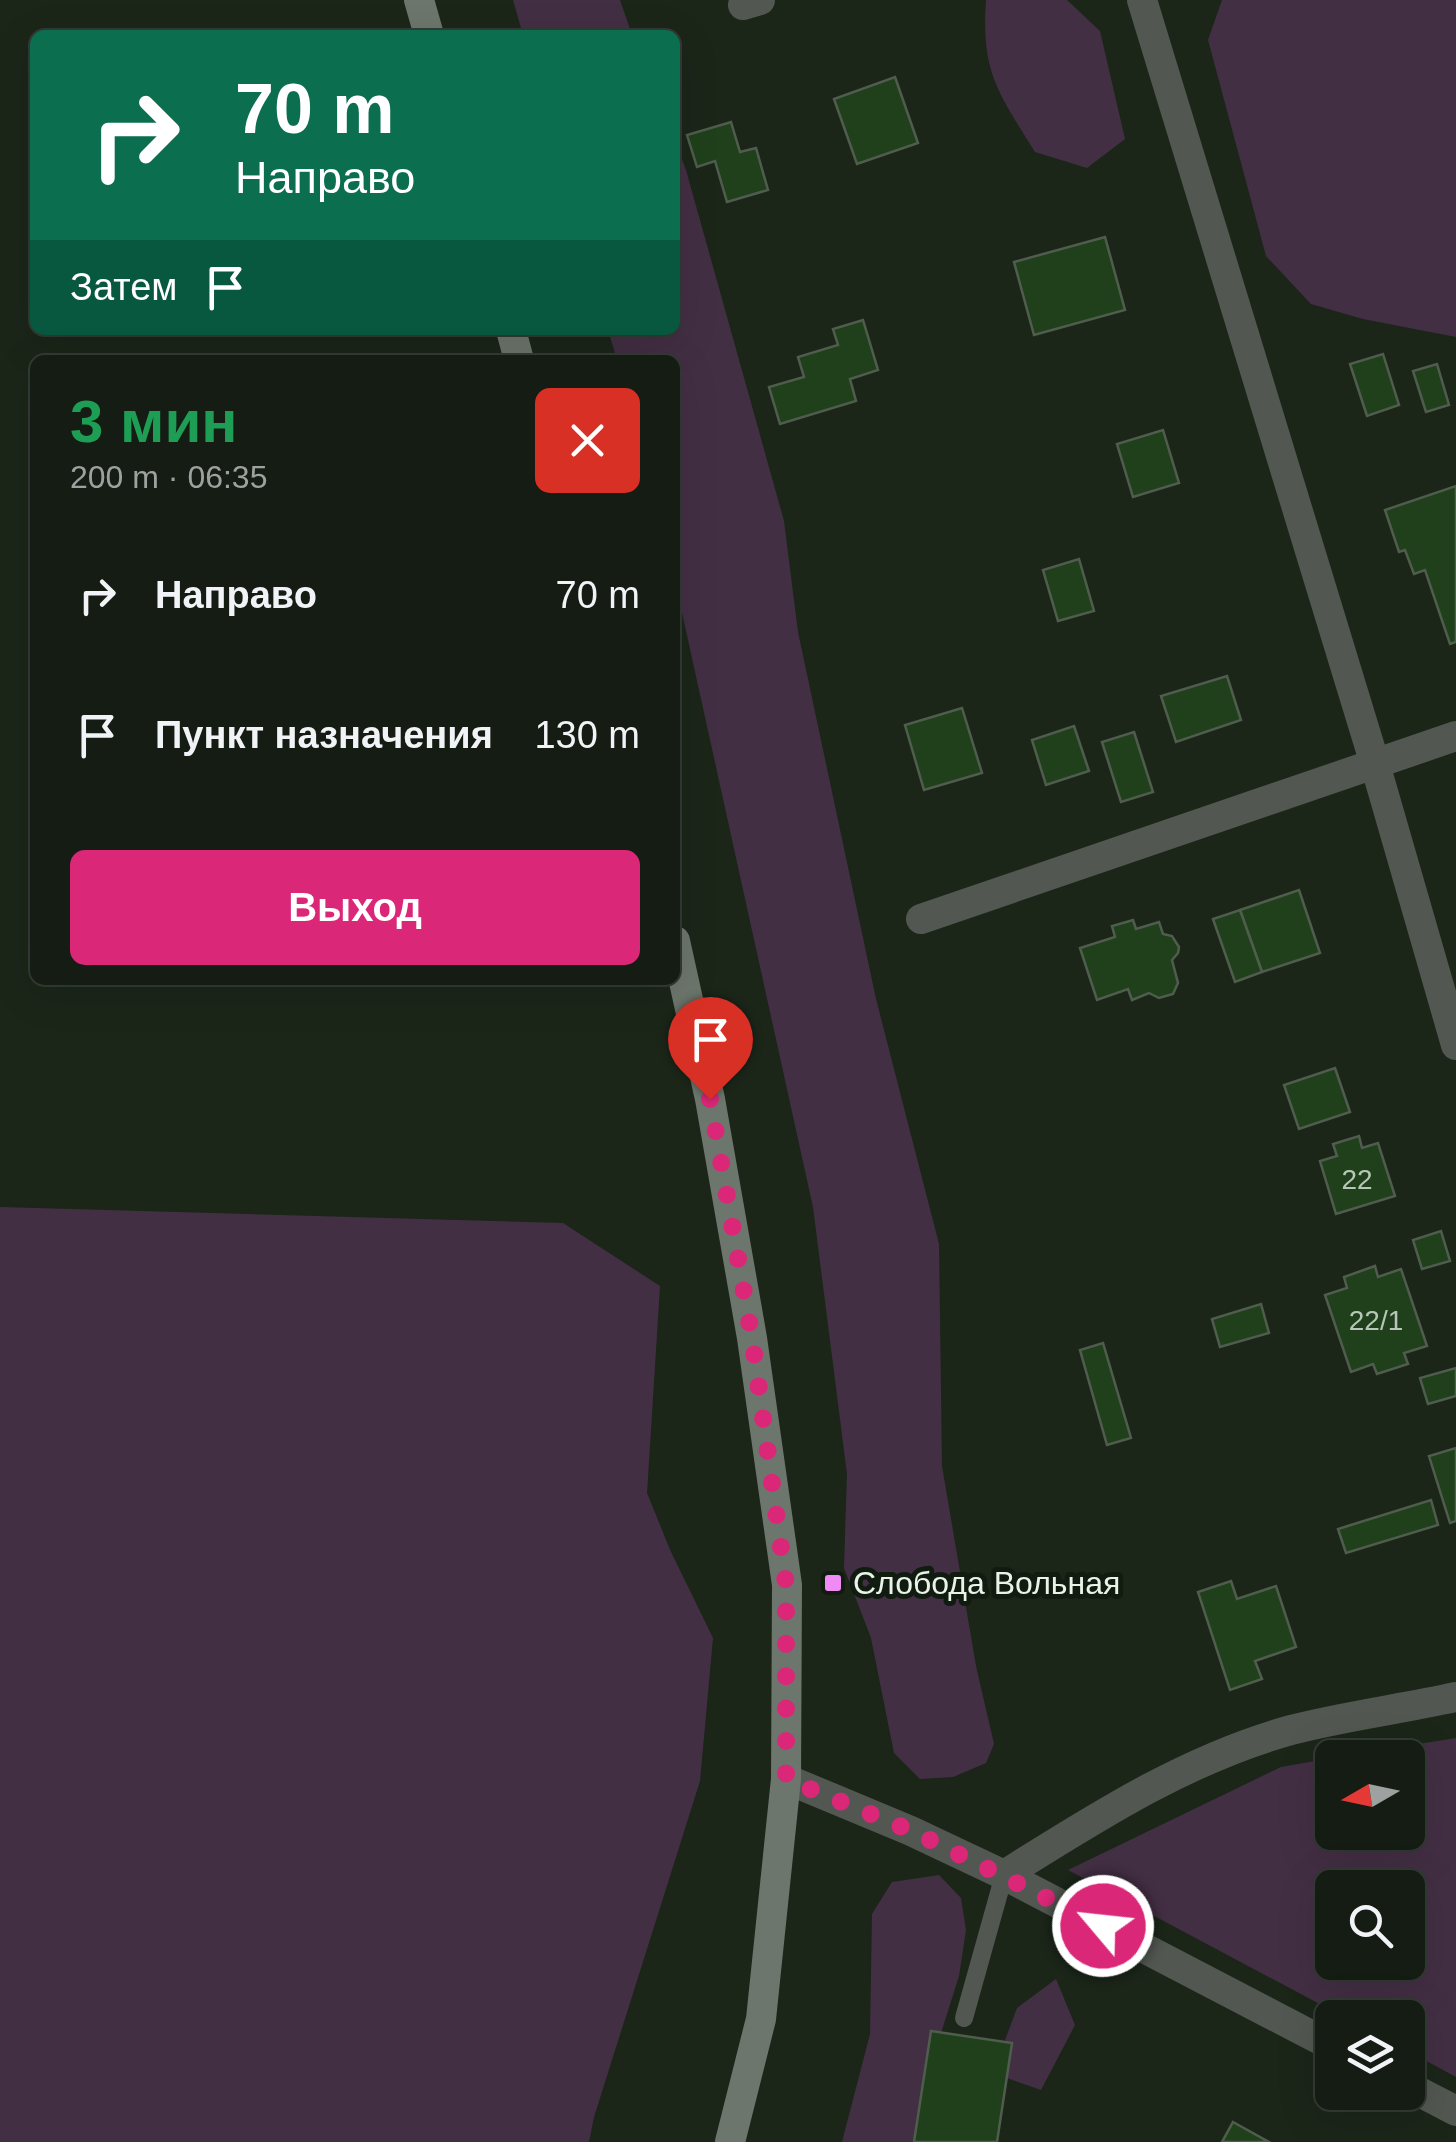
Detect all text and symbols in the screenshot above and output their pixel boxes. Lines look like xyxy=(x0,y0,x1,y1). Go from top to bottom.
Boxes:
icon: right xyxy=(70,70,200,200)
text: 70 m xyxy=(235,70,395,148)
text: Направо xyxy=(235,152,415,203)
icon: arrive xyxy=(198,260,253,315)
text: Затем xyxy=(70,266,178,308)
text: 3 мин xyxy=(70,388,238,455)
button: close xyxy=(535,388,640,493)
text: 200 m · 06:35 xyxy=(70,459,267,495)
icon: right xyxy=(70,568,125,623)
text: Направо xyxy=(155,574,317,616)
text: 70 m xyxy=(556,574,640,616)
icon: arrive xyxy=(70,708,125,763)
text: Пункт назначения xyxy=(155,714,493,756)
text: 130 m xyxy=(534,714,640,756)
button: Выход xyxy=(70,850,640,965)
pin xyxy=(668,997,753,1100)
icon: arrive xyxy=(683,1012,738,1067)
house number: 22 xyxy=(1341,1164,1373,1195)
house number: 22/1 xyxy=(1349,1305,1403,1336)
place label: Слобода Вольная xyxy=(853,1565,1120,1601)
marker: Слобода Вольная xyxy=(822,1572,844,1594)
north arrow xyxy=(1315,1740,1425,1850)
map controls xyxy=(1315,1740,1425,2110)
button: search xyxy=(1315,1870,1425,1980)
position arrow xyxy=(1051,1874,1155,1978)
button: layers xyxy=(1315,2000,1425,2110)

